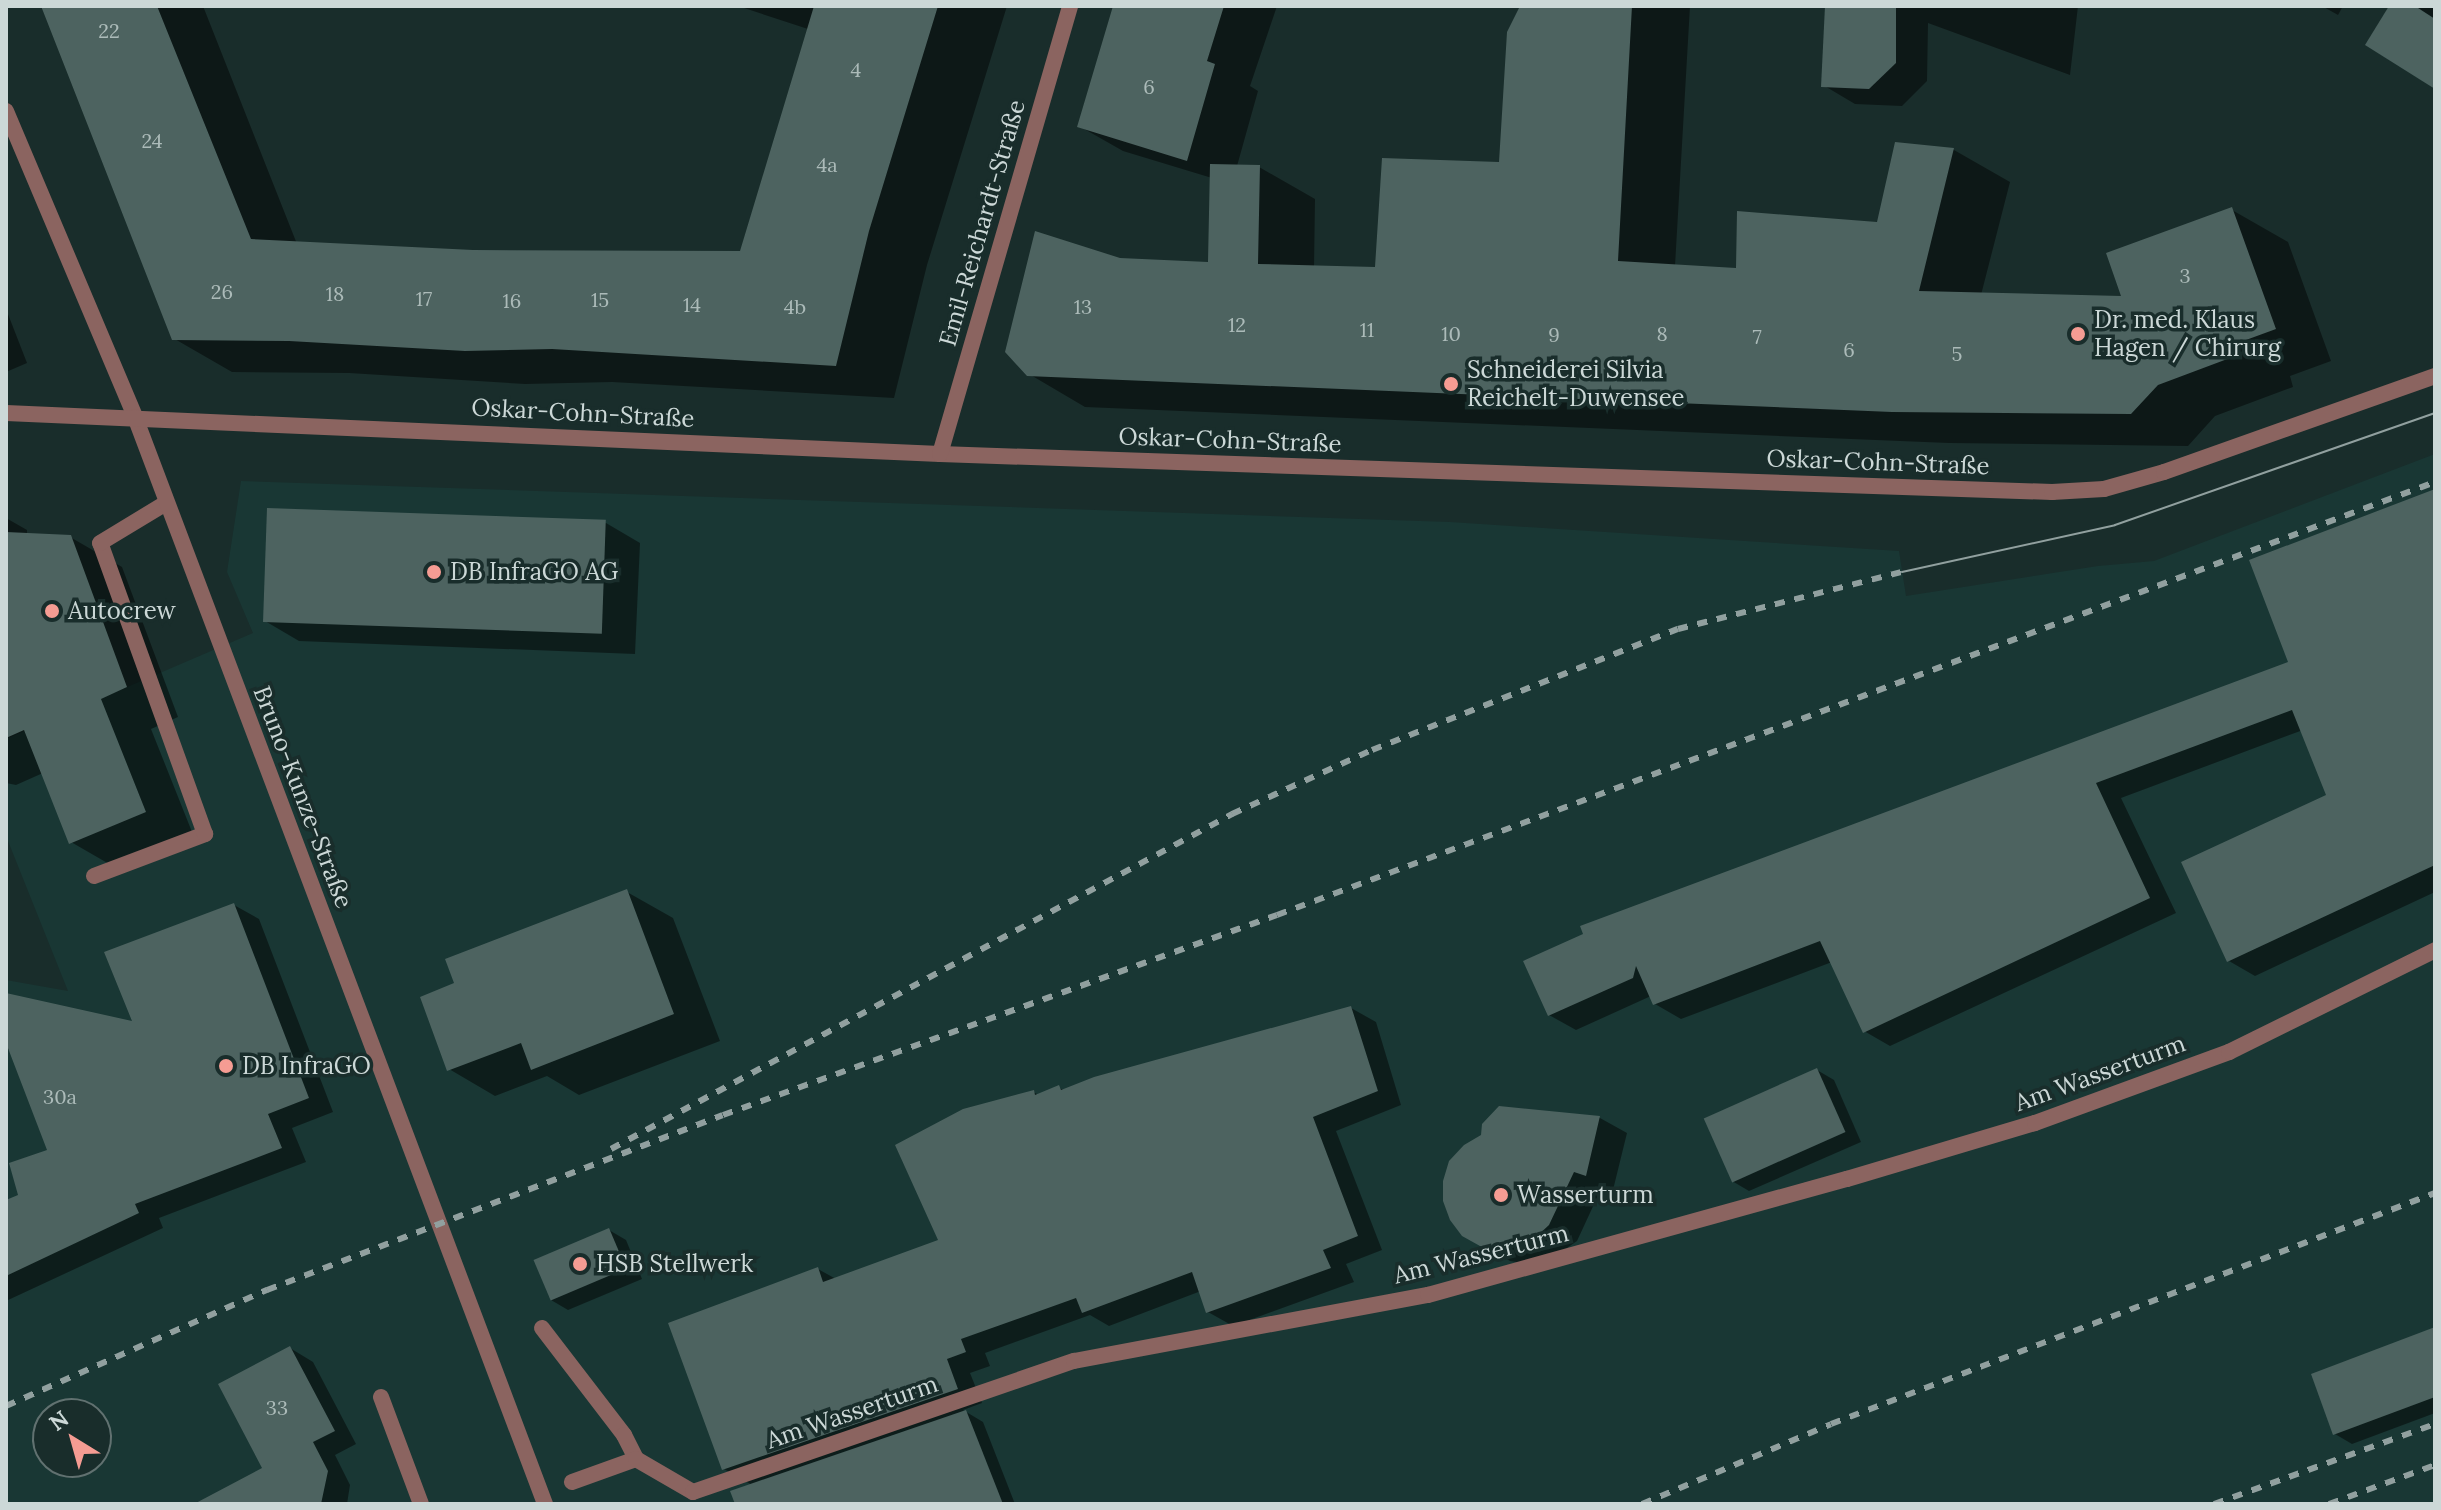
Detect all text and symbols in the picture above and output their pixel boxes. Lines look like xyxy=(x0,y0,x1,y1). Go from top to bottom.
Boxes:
house number: 22 xyxy=(98,18,120,42)
house number: 4 xyxy=(851,57,861,81)
house number: 6 xyxy=(1143,74,1155,98)
street label: Emil-Reichardt-Straße xyxy=(933,96,1031,350)
house number: 24 xyxy=(141,128,163,152)
house number: 4a xyxy=(816,152,838,176)
house number: 3 xyxy=(2179,263,2191,287)
house number: 26 xyxy=(211,279,233,303)
house number: 18 xyxy=(326,281,344,305)
house number: 17 xyxy=(416,286,432,310)
house number: 15 xyxy=(591,287,609,311)
house number: 16 xyxy=(503,288,521,312)
house number: 14 xyxy=(683,292,701,316)
house number: 4b xyxy=(784,294,806,318)
house number: 13 xyxy=(1074,294,1092,318)
place label: Dr. med. Klaus Hagen / Chirurg xyxy=(2094,306,2281,362)
house number: 12 xyxy=(1228,312,1246,336)
house number: 11 xyxy=(1360,317,1374,341)
house number: 10 xyxy=(1441,321,1461,345)
house number: 8 xyxy=(1656,321,1668,345)
house number: 9 xyxy=(1548,322,1560,346)
house number: 7 xyxy=(1752,324,1762,348)
marker: Dr. med. Klaus Hagen / Chirurg xyxy=(2069,325,2087,343)
house number: 6 xyxy=(1843,337,1855,361)
house number: 5 xyxy=(1952,341,1962,365)
place label: Schneiderei Silvia Reichelt-Duwensee xyxy=(1467,356,1685,412)
marker: Schneiderei Silvia Reichelt-Duwensee xyxy=(1442,375,1460,393)
street label: Oskar-Cohn-Straße xyxy=(471,393,695,433)
street label: Oskar-Cohn-Straße xyxy=(1118,422,1342,458)
street label: Oskar-Cohn-Straße xyxy=(1766,444,1990,480)
place label: DB InfraGO AG xyxy=(450,558,618,586)
marker: DB InfraGO AG xyxy=(425,563,443,581)
place label: Autocrew xyxy=(68,597,176,625)
marker: Autocrew xyxy=(43,602,61,620)
street label: Bruno-Kunze-Straße xyxy=(247,682,359,912)
street label: Am Wasserturm xyxy=(2011,1029,2189,1117)
place label: DB InfraGO xyxy=(242,1052,371,1080)
marker: DB InfraGO xyxy=(217,1057,235,1075)
house number: 30a xyxy=(43,1084,77,1108)
place label: Wasserturm xyxy=(1517,1181,1654,1209)
marker: Wasserturm xyxy=(1492,1186,1510,1204)
street label: Am Wasserturm xyxy=(1390,1218,1572,1290)
place label: HSB Stellwerk xyxy=(596,1250,753,1278)
marker: HSB Stellwerk xyxy=(571,1255,589,1273)
street label: Am Wasserturm xyxy=(763,1369,941,1455)
house number: 33 xyxy=(266,1395,288,1419)
north arrow xyxy=(32,1398,112,1478)
text: N xyxy=(44,1404,74,1437)

